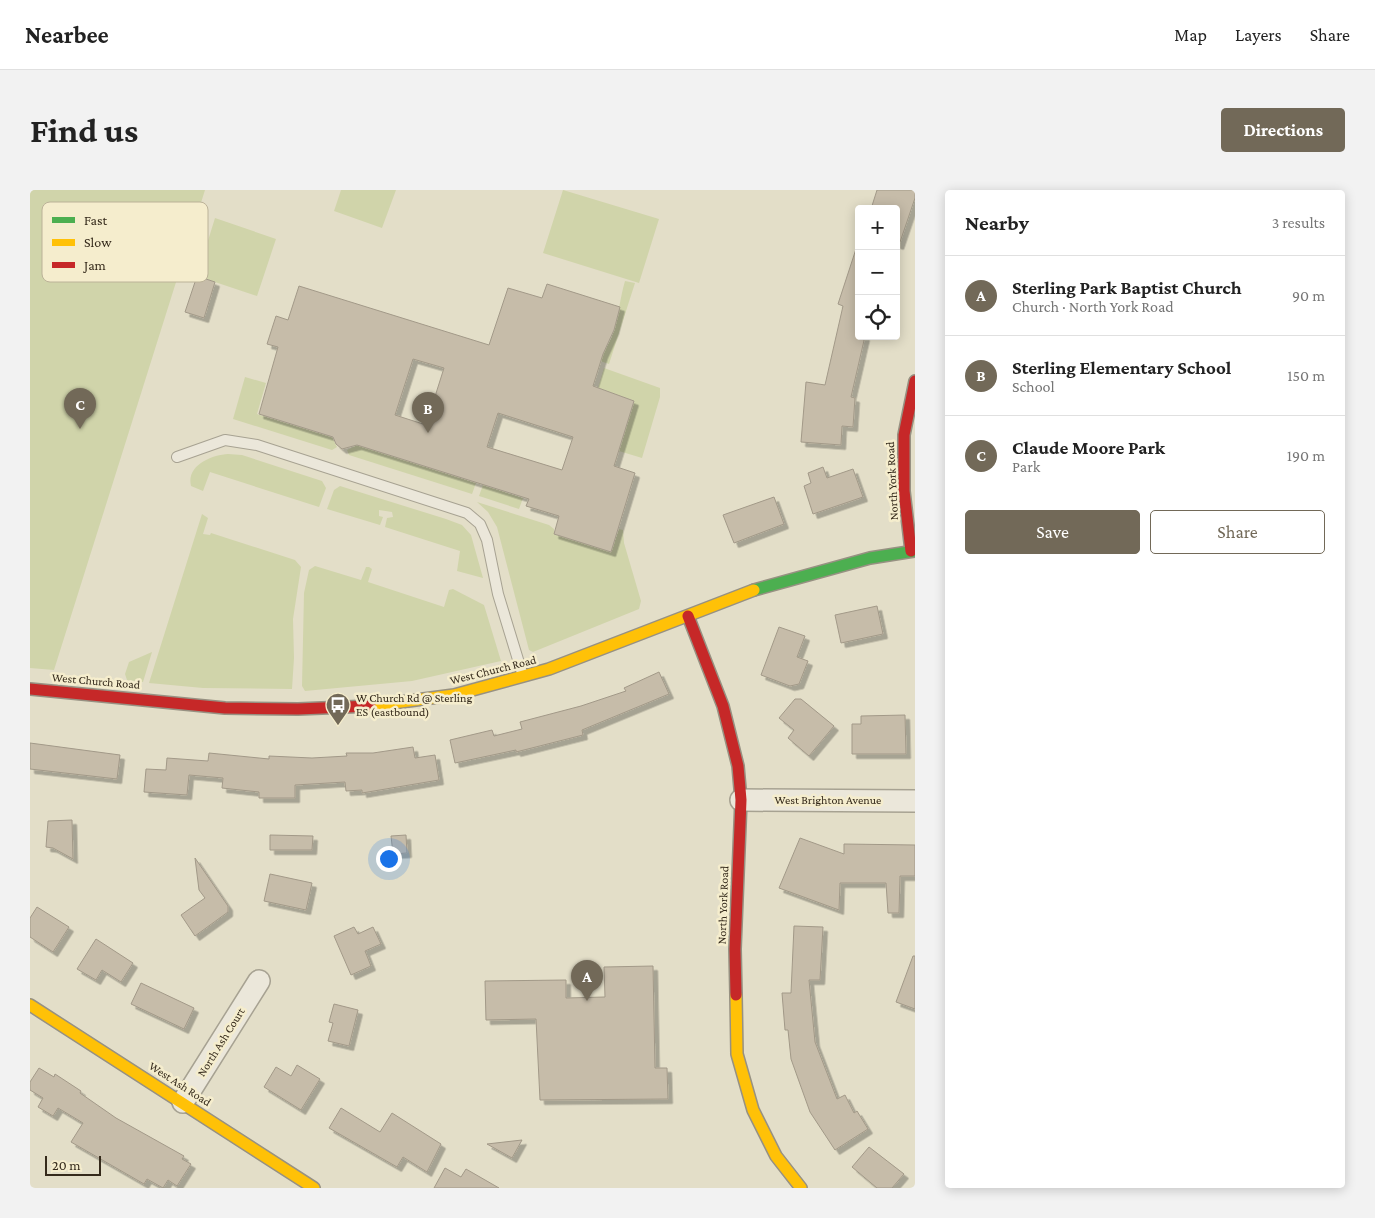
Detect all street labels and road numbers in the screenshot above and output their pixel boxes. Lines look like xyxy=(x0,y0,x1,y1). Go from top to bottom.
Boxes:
street label: North York Road xyxy=(883,441,901,521)
street label: West Church Road xyxy=(448,652,538,688)
street label: West Church Road xyxy=(51,670,141,692)
street label: West Brighton Avenue xyxy=(775,793,881,807)
street label: North York Road xyxy=(715,865,731,945)
street label: North Ash Court xyxy=(194,1004,248,1079)
street label: West Ash Road xyxy=(146,1059,214,1110)

